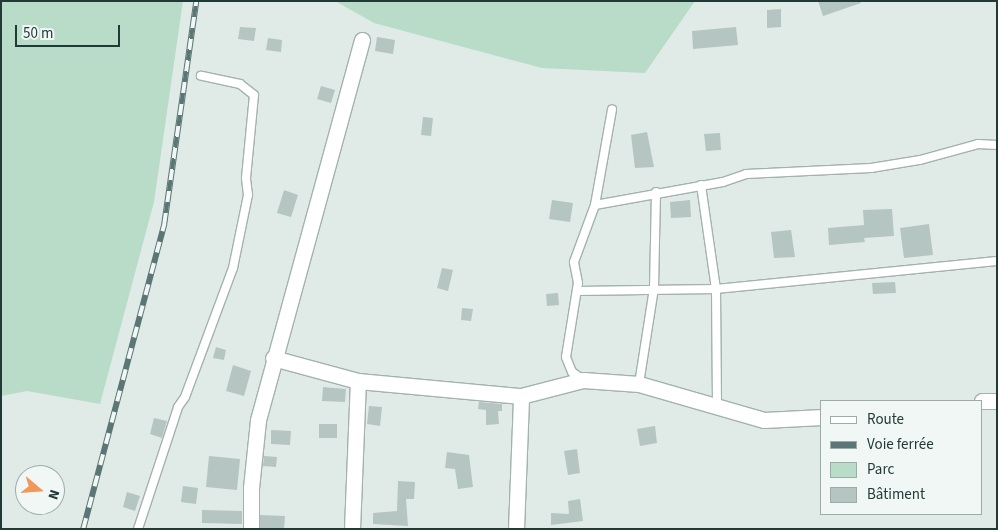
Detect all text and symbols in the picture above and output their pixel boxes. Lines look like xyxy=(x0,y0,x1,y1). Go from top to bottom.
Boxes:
scale bar xyxy=(18,15,122,47)
text: 50 m xyxy=(23,23,53,44)
legend xyxy=(820,400,983,515)
text: Route xyxy=(867,409,904,430)
text: Voie ferrée xyxy=(867,434,934,455)
text: Parc xyxy=(867,459,894,480)
north arrow xyxy=(15,465,65,515)
text: Bâtiment xyxy=(867,484,925,505)
text: N xyxy=(42,487,64,502)

